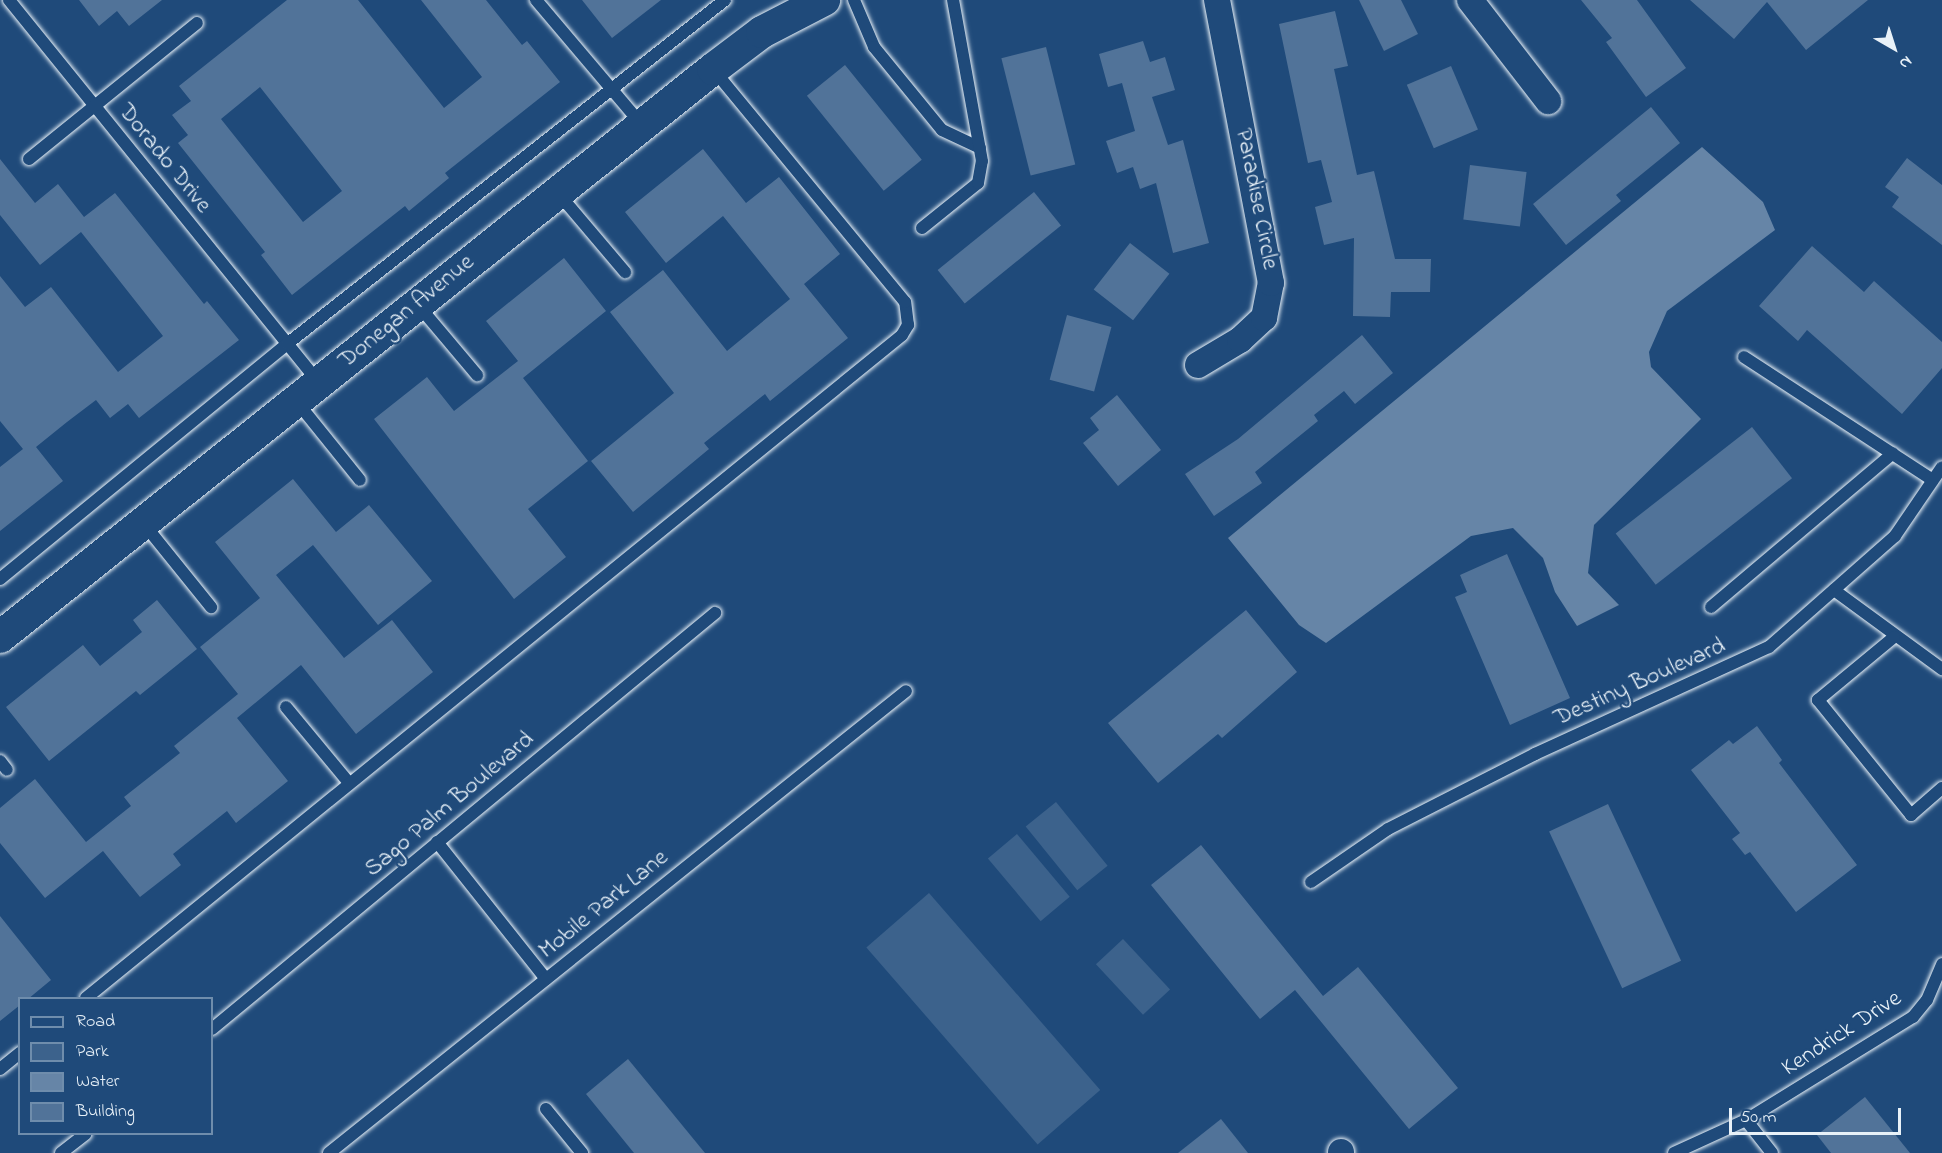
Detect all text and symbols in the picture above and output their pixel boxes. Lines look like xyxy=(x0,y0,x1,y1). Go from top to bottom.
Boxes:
north arrow xyxy=(1864,18,1924,78)
text: N xyxy=(1894,49,1917,75)
street label: Dorado Drive xyxy=(111,98,217,220)
street label: Paradise Circle xyxy=(1228,126,1284,272)
street label: Donegan Avenue xyxy=(333,249,481,375)
street label: Destiny Boulevard xyxy=(1550,632,1730,734)
street label: Sago Palm Boulevard xyxy=(360,726,540,884)
street label: Mobile Park Lane xyxy=(534,844,674,966)
street label: Kendrick Drive xyxy=(1777,985,1907,1083)
legend xyxy=(18,997,213,1135)
text: Road xyxy=(76,1009,115,1035)
text: Park xyxy=(76,1039,109,1065)
text: Water xyxy=(76,1069,119,1095)
scale bar xyxy=(1732,1096,1904,1134)
text: Building xyxy=(76,1099,135,1125)
text: 50 m xyxy=(1740,1105,1777,1131)

